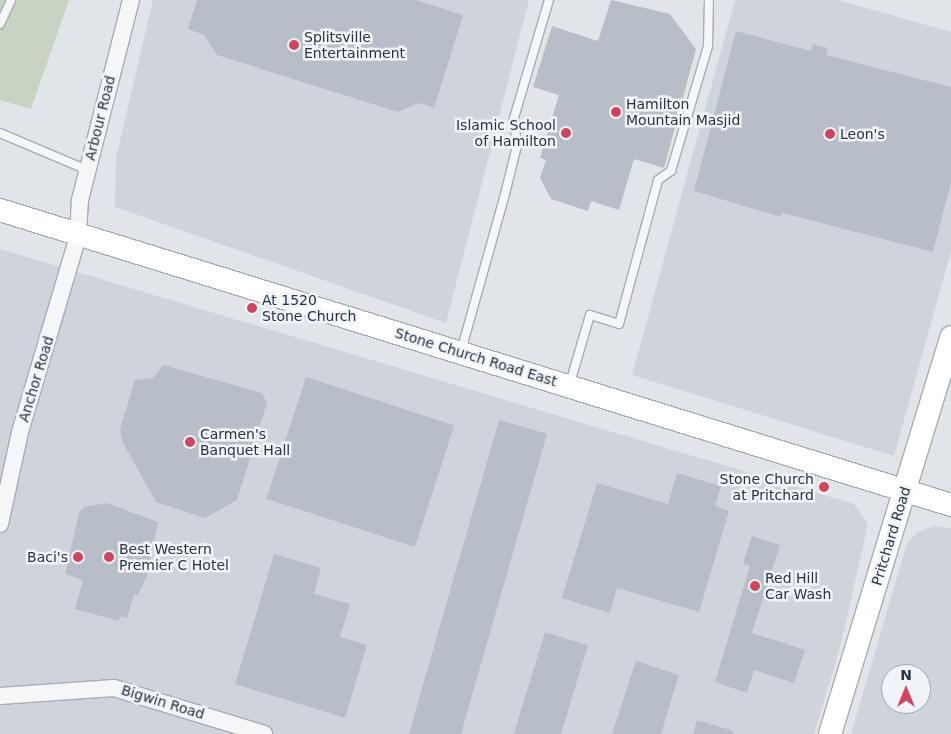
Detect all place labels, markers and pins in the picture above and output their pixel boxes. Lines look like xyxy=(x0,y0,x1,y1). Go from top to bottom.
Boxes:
place label: Splitsville Entertainment xyxy=(304,29,405,62)
marker: Splitsville Entertainment xyxy=(288,39,300,51)
place label: Hamilton Mountain Masjid xyxy=(626,96,740,128)
marker: Hamilton Mountain Masjid xyxy=(610,106,622,118)
place label: Islamic School of Hamilton xyxy=(456,117,556,150)
place label: Leon's xyxy=(840,126,885,142)
marker: Islamic School of Hamilton xyxy=(560,127,572,139)
marker: Leon's xyxy=(824,128,836,140)
place label: At 1520 Stone Church xyxy=(262,292,356,324)
marker: At 1520 Stone Church xyxy=(246,302,258,314)
place label: Carmen's Banquet Hall xyxy=(200,426,290,458)
marker: Carmen's Banquet Hall xyxy=(184,436,196,448)
place label: Stone Church at Pritchard xyxy=(720,471,814,504)
marker: Stone Church at Pritchard xyxy=(818,481,830,493)
place label: Best Western Premier C Hotel xyxy=(119,541,229,574)
place label: Baci's xyxy=(27,549,68,565)
marker: Baci's xyxy=(72,551,84,563)
marker: Best Western Premier C Hotel xyxy=(103,551,115,563)
place label: Red Hill Car Wash xyxy=(765,570,831,602)
marker: Red Hill Car Wash xyxy=(749,580,761,592)

